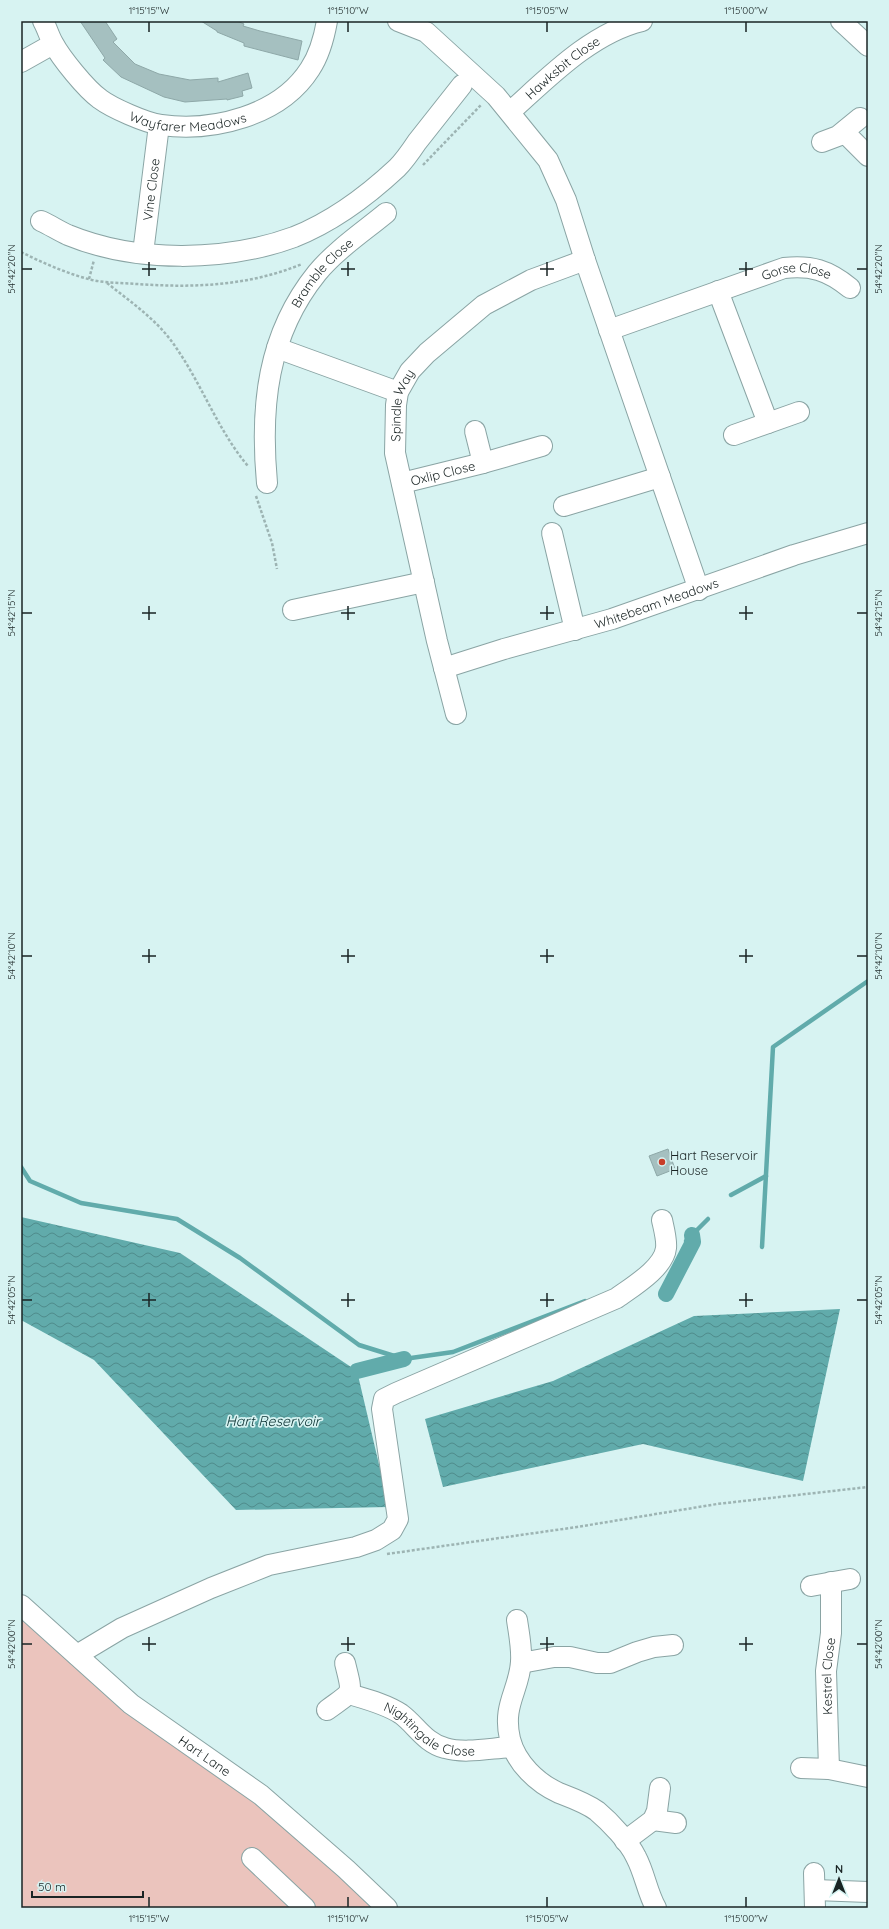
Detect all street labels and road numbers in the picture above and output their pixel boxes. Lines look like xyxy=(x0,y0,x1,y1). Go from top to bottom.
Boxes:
street label: Hawksbit Close xyxy=(522,32,603,102)
street label: Wayfarer Meadows xyxy=(127,108,248,135)
street label: Vine Close xyxy=(139,157,163,222)
street label: Bramble Close xyxy=(287,234,356,311)
street label: Gorse Close xyxy=(759,259,834,283)
street label: Spindle Way xyxy=(387,366,417,442)
street label: Oxlip Close xyxy=(409,457,477,489)
street label: Whitebeam Meadows xyxy=(592,574,721,632)
street label: Kestrel Close xyxy=(818,1636,838,1715)
street label: Nightingale Close xyxy=(381,1698,475,1759)
street label: Hart Lane xyxy=(176,1732,234,1779)

